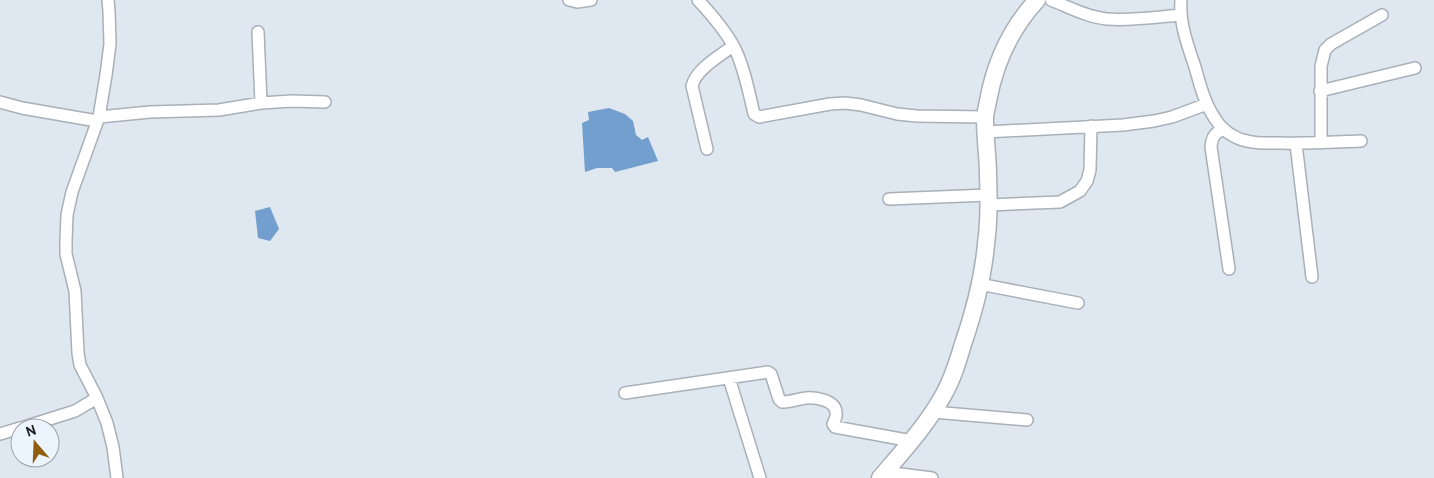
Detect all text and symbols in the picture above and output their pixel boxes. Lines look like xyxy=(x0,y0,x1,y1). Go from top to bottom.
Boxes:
north arrow xyxy=(10,418,60,468)
text: N xyxy=(24,422,39,442)

